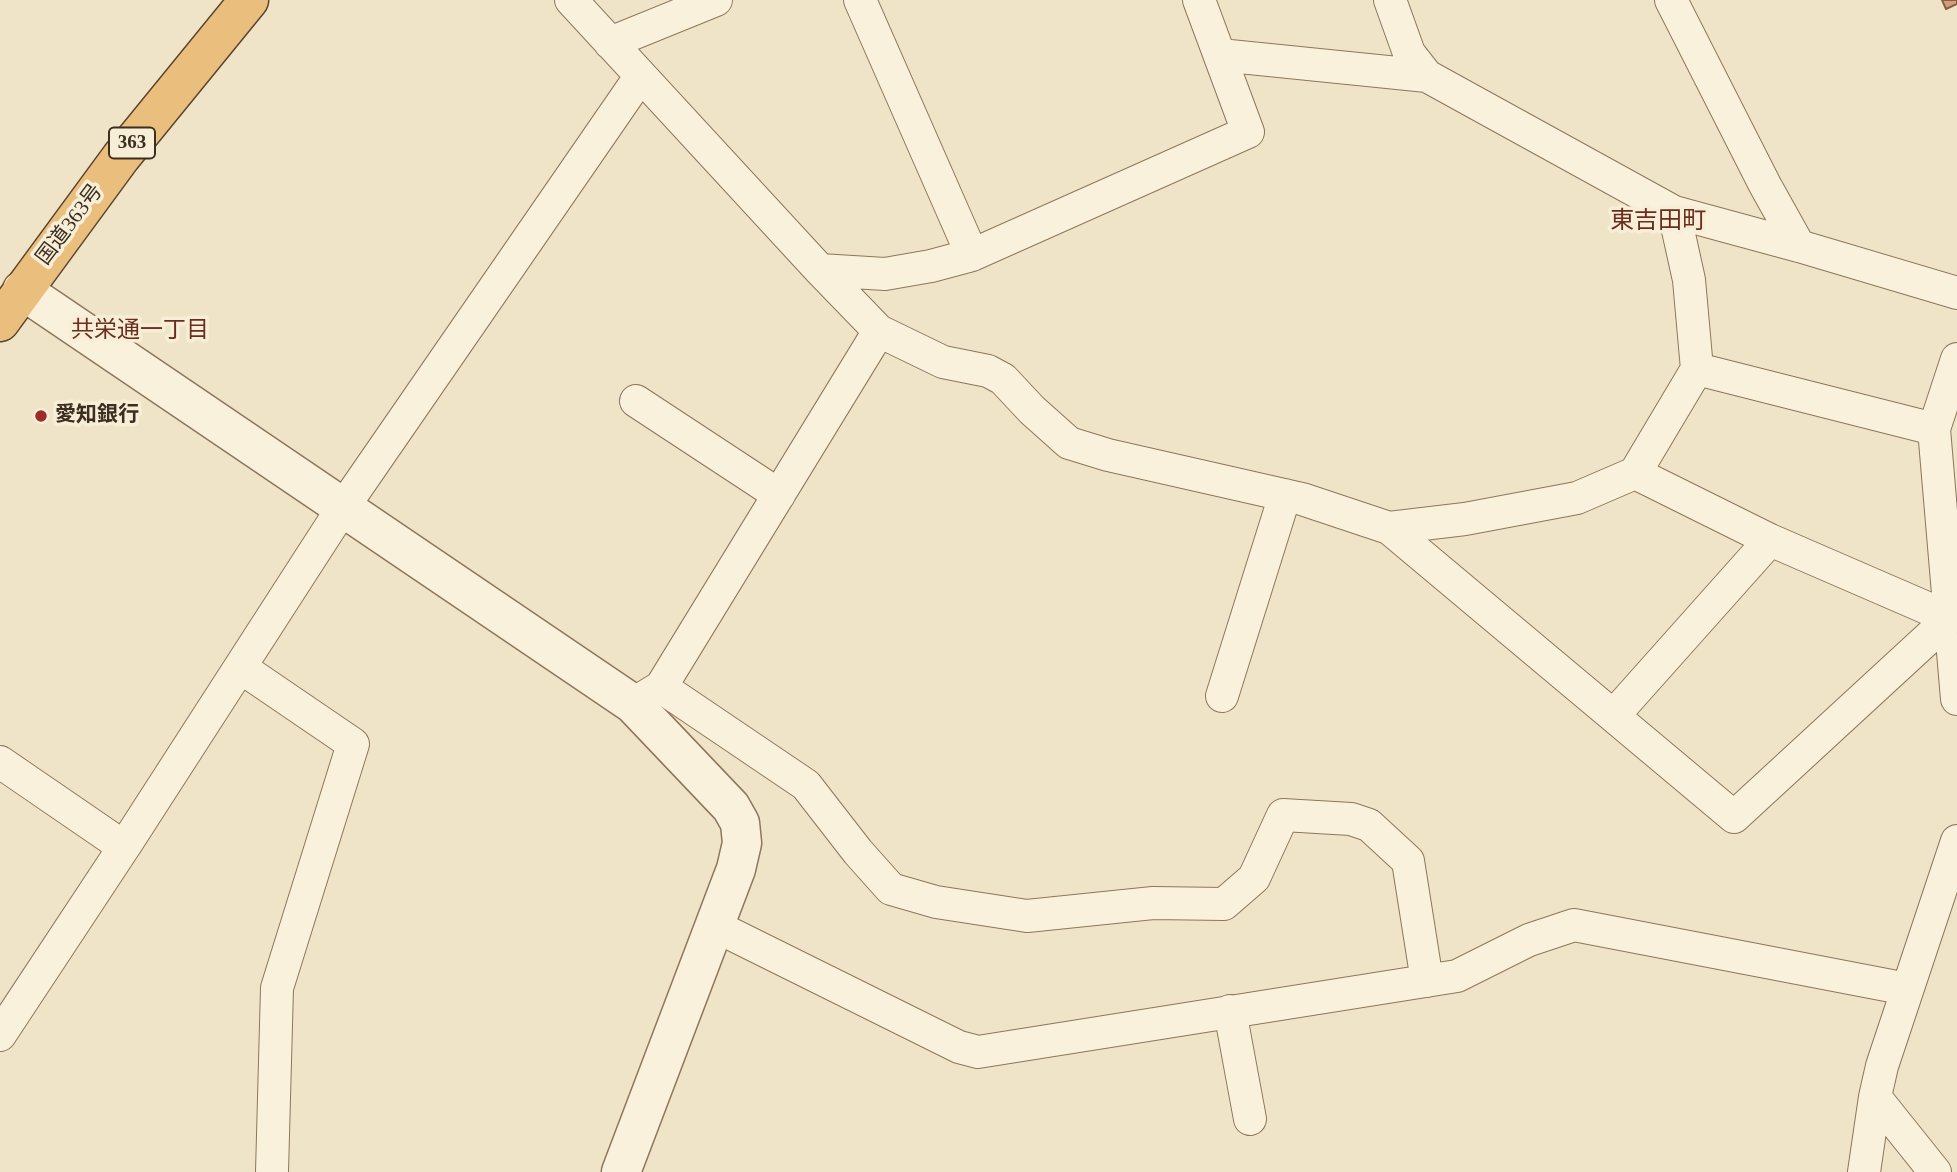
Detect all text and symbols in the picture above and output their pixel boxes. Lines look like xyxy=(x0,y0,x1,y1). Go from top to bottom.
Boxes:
road number: 363 xyxy=(109,127,155,158)
street label: 国道363号 xyxy=(32,180,108,270)
district label: 東吉田町 xyxy=(1610,208,1706,236)
district label: 共栄通一丁目 xyxy=(71,317,209,345)
place label: 愛知銀行 xyxy=(55,403,139,429)
marker: 愛知銀行 xyxy=(33,408,49,424)

